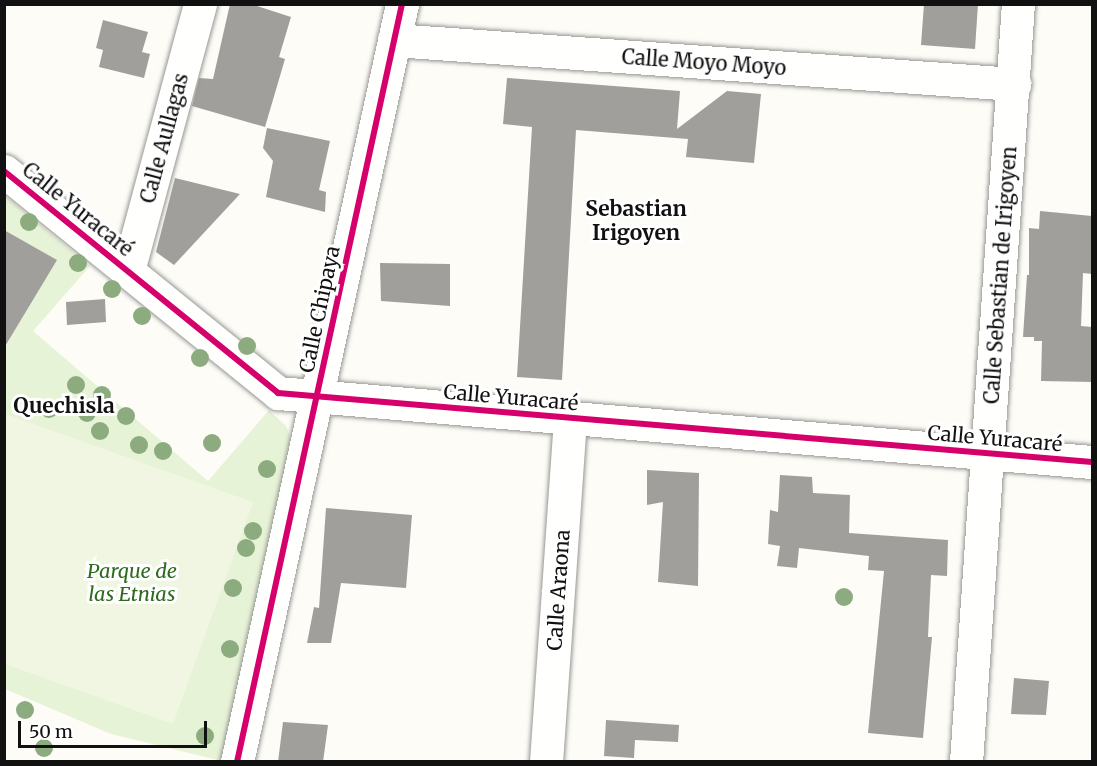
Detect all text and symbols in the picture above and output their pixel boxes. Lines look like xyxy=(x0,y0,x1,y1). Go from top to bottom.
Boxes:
street label: Calle Moyo Moyo xyxy=(621,44,787,80)
street label: Calle Aullagas xyxy=(135,70,193,206)
street label: Calle Sebastian de Irigoyen xyxy=(979,145,1021,405)
street label: Calle Yuracaré xyxy=(18,157,138,261)
district label: Sebastian Irigoyen xyxy=(585,196,687,246)
street label: Calle Chipaya xyxy=(294,243,344,375)
street label: Calle Yuracaré xyxy=(443,379,579,415)
district label: Quechisla xyxy=(13,393,115,419)
street label: Calle Yuracaré xyxy=(927,420,1063,456)
street label: Calle Araona xyxy=(542,529,574,651)
park label: Parque de las Etnias xyxy=(87,559,177,606)
scale bar xyxy=(21,709,210,747)
text: 50 m xyxy=(29,720,73,743)

